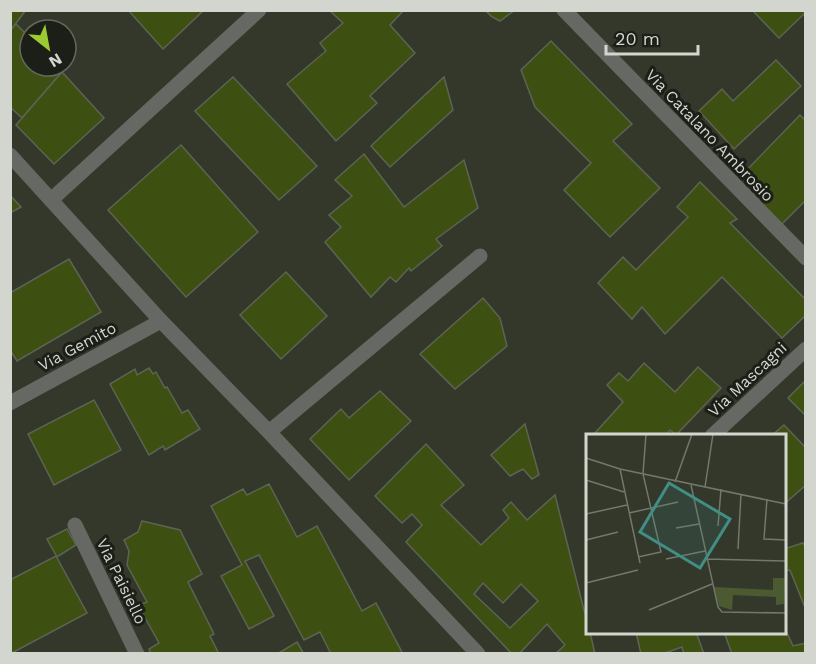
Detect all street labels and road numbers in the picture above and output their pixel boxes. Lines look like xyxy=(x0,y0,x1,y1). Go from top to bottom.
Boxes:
street label: Via Catalano Ambrosio xyxy=(641,65,778,205)
street label: Via Gemito xyxy=(35,318,119,375)
street label: Via Mascagni xyxy=(704,338,791,421)
street label: Via Paisiello xyxy=(93,535,151,627)

